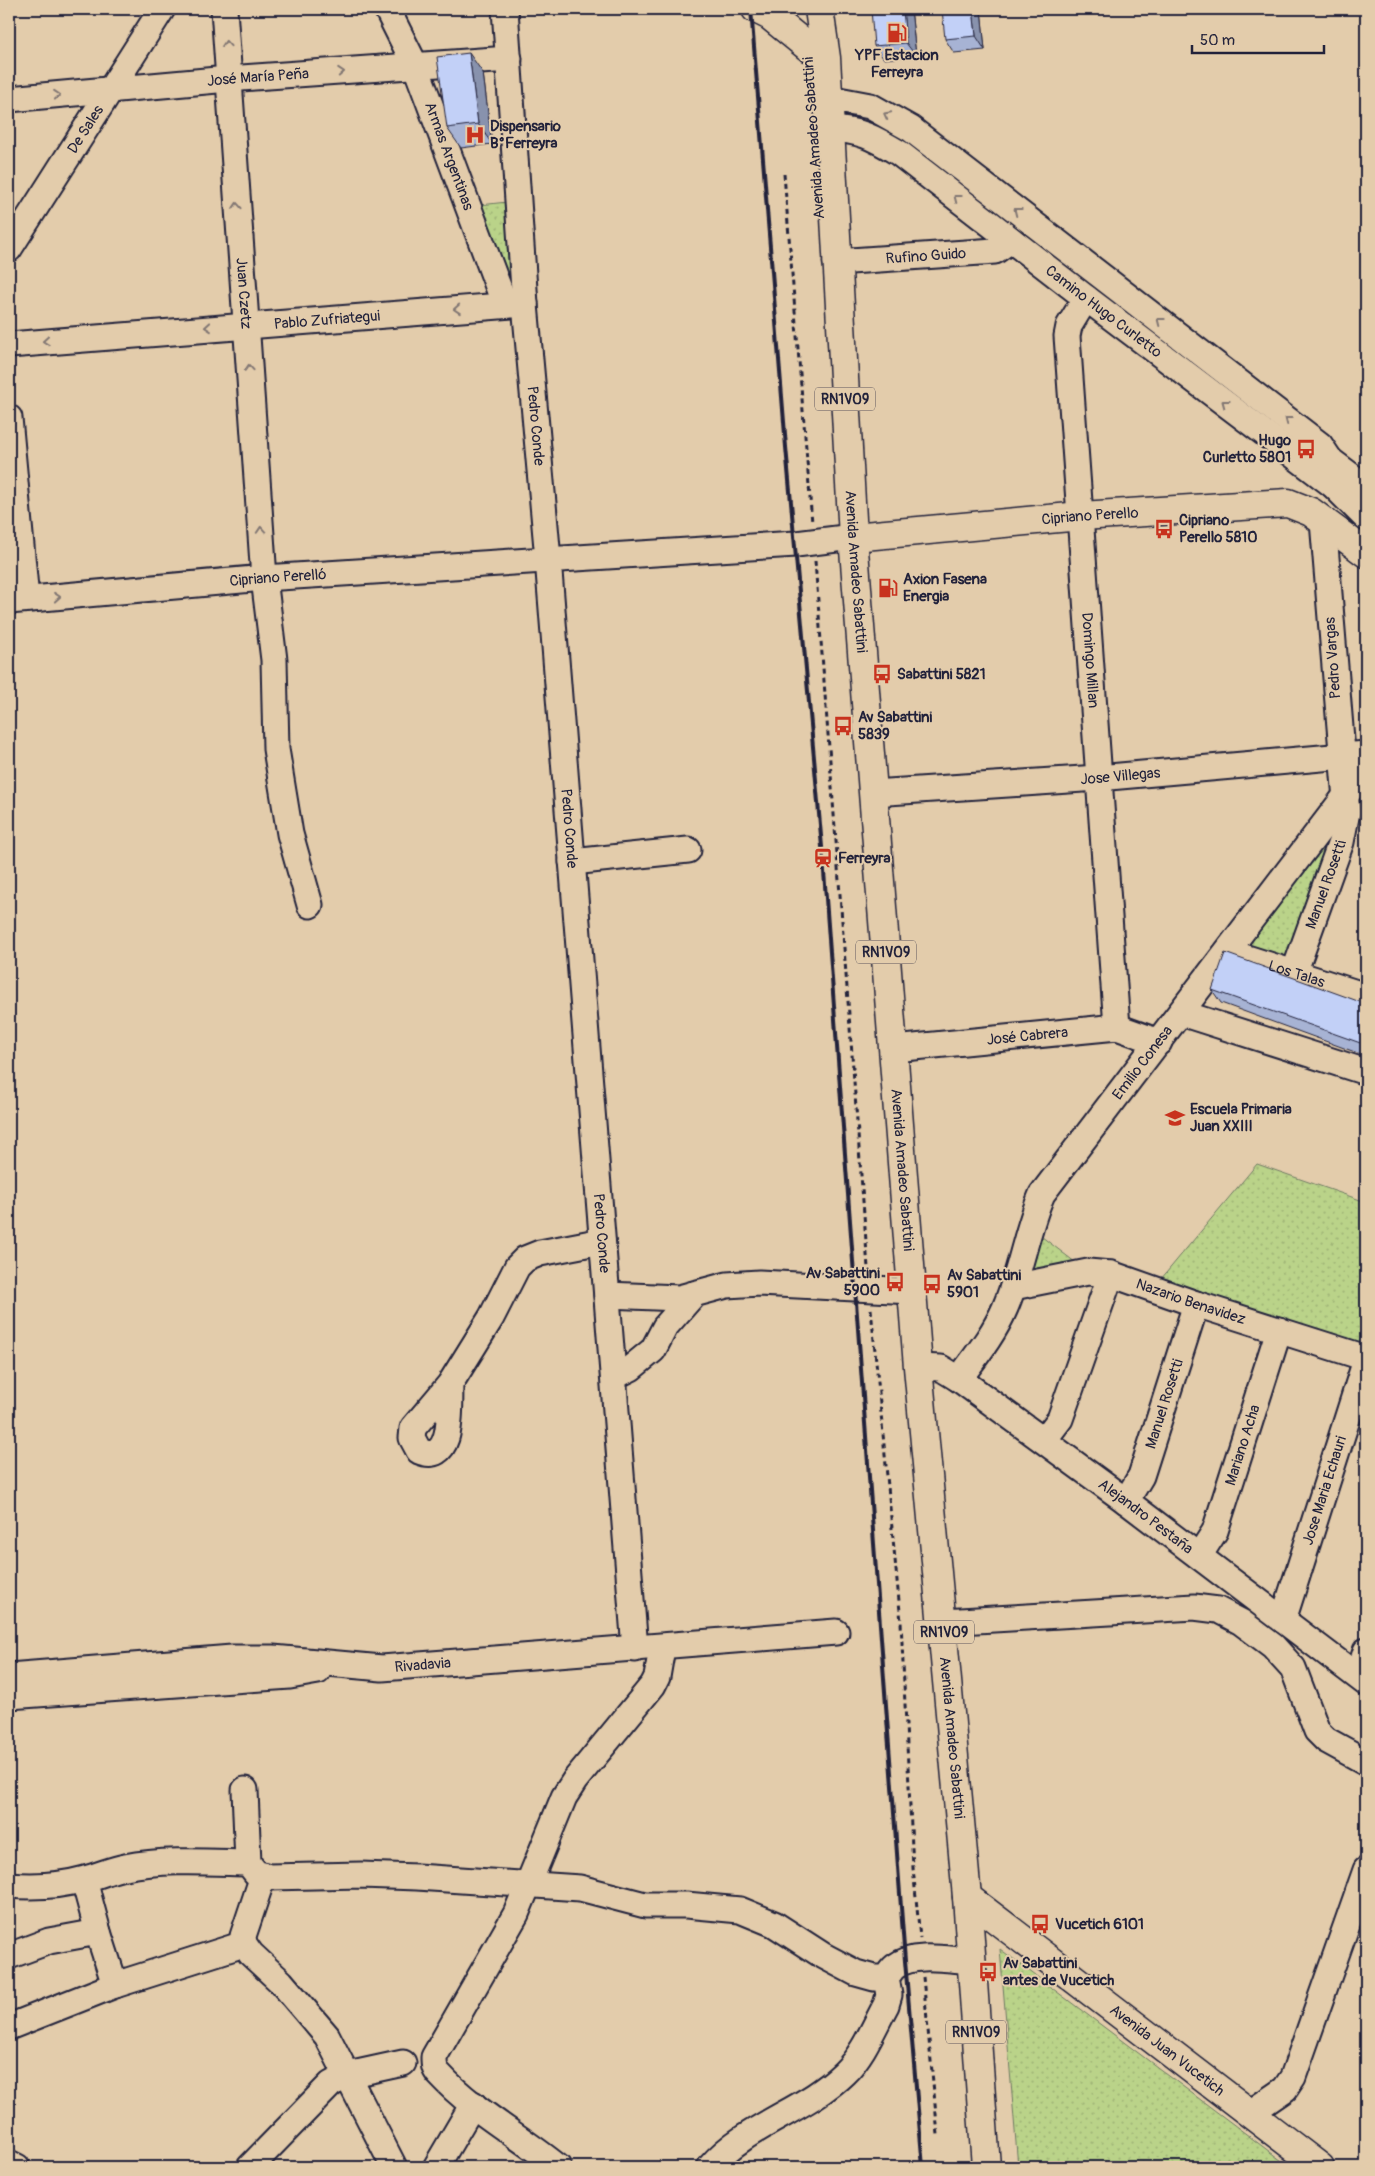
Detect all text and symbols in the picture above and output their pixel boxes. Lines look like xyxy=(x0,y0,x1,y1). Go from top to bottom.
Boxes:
fuel station icon: YPF Estacion Ferreyra xyxy=(886,22,908,44)
scale bar xyxy=(1192,22,1325,54)
text: 50 m xyxy=(1200,31,1235,50)
one-way arrow xyxy=(221,39,232,47)
place label: YPF Estacion Ferreyra xyxy=(854,46,939,82)
street label: Avenida Amadeo Sabattini xyxy=(799,56,829,220)
street label: José María Peña xyxy=(206,64,310,90)
one-way arrow xyxy=(338,66,346,77)
one-way arrow xyxy=(54,89,62,100)
street label: Armas Argentinas xyxy=(420,99,478,213)
street label: De Sales xyxy=(63,101,108,157)
one-way arrow xyxy=(883,111,892,121)
place label: Dispensario B°Ferreyra xyxy=(490,117,561,153)
hospital icon: Dispensario B°Ferreyra xyxy=(464,124,486,146)
one-way arrow xyxy=(954,195,963,203)
one-way arrow xyxy=(232,201,243,209)
one-way arrow xyxy=(1014,208,1023,217)
street label: Rufino Guido xyxy=(885,244,967,268)
street label: Juan Czetz xyxy=(232,257,256,330)
street label: Camino Hugo Curletto xyxy=(1042,261,1166,362)
one-way arrow xyxy=(453,303,461,314)
street label: Pablo Zufriategui xyxy=(273,306,381,333)
one-way arrow xyxy=(1156,318,1166,327)
one-way arrow xyxy=(203,322,211,333)
one-way arrow xyxy=(41,336,49,347)
one-way arrow xyxy=(243,364,254,372)
street label: Pedro Conde xyxy=(523,385,549,467)
road number: RN1V09 xyxy=(815,388,875,410)
one-way arrow xyxy=(1221,400,1231,409)
one-way arrow xyxy=(1285,418,1294,426)
place label: Hugo Curletto 5801 xyxy=(1203,431,1291,467)
bus stop icon: Hugo Curletto 5801 xyxy=(1295,438,1317,460)
street label: Avenida Amadeo Sabattini xyxy=(841,490,872,654)
street label: Cipriano Perello xyxy=(1041,503,1139,529)
place label: Cipriano Perello 5810 xyxy=(1179,511,1257,547)
bus stop icon: Cipriano Perello 5810 xyxy=(1153,518,1175,540)
one-way arrow xyxy=(255,526,266,534)
street label: Cipriano Perelló xyxy=(229,565,327,591)
place label: Axion Fasena Energia xyxy=(903,570,987,606)
fuel station icon: Axion Fasena Energia xyxy=(877,577,899,599)
one-way arrow xyxy=(54,591,62,602)
street label: Domingo Millan xyxy=(1078,612,1103,709)
street label: Pedro Vargas xyxy=(1321,616,1345,700)
bus stop icon: Sabattini 5821 xyxy=(871,663,893,685)
place label: Sabattini 5821 xyxy=(897,665,986,684)
place label: Av Sabattini 5839 xyxy=(858,708,933,744)
bus stop icon: Av Sabattini 5839 xyxy=(832,715,854,737)
street label: Jose Villegas xyxy=(1080,763,1161,789)
street label: Pedro Conde xyxy=(557,788,582,870)
street label: Manuel Rosetti xyxy=(1301,838,1351,932)
station icon: Ferreyra xyxy=(812,847,834,869)
place label: Ferreyra xyxy=(838,849,891,868)
road number: RN1V09 xyxy=(856,940,916,964)
street label: Los Talas xyxy=(1266,956,1327,992)
street label: José Cabrera xyxy=(986,1022,1069,1049)
street label: Emilio Conesa xyxy=(1108,1022,1176,1103)
street label: Avenida Amadeo Sabattini xyxy=(887,1088,918,1252)
place label: Escuela Primaria Juan XXIII xyxy=(1190,1100,1292,1136)
school or university icon: Escuela Primaria Juan XXIII xyxy=(1164,1107,1186,1129)
street label: Pedro Conde xyxy=(589,1192,615,1274)
place label: Av Sabattini 5900 xyxy=(806,1264,880,1300)
place label: Av Sabattini 5901 xyxy=(947,1266,1022,1302)
bus stop icon: Av Sabattini 5900 xyxy=(884,1271,906,1293)
bus stop icon: Av Sabattini 5901 xyxy=(921,1273,943,1295)
street label: Nazario Benavidez xyxy=(1133,1274,1248,1329)
street label: Manuel Rosetti xyxy=(1141,1356,1187,1451)
street label: Mariano Acha xyxy=(1221,1402,1264,1488)
street label: Jose Maria Echauri xyxy=(1298,1433,1351,1547)
street label: Alejandro Pestaña xyxy=(1095,1474,1197,1558)
road number: RN1V09 xyxy=(914,1620,974,1644)
street label: Rivadavia xyxy=(394,1653,452,1676)
street label: Avenida Amadeo Sabattini xyxy=(935,1656,969,1820)
bus stop icon: Vucetich 6101 xyxy=(1029,1913,1051,1935)
place label: Vucetich 6101 xyxy=(1055,1915,1144,1934)
place label: Av Sabattini antes de Vucetich xyxy=(1003,1954,1114,1990)
bus stop icon: Av Sabattini antes de Vucetich xyxy=(977,1961,999,1983)
street label: Avenida Juan Vucetich xyxy=(1106,2000,1228,2100)
road number: RN1V09 xyxy=(946,2020,1006,2044)

